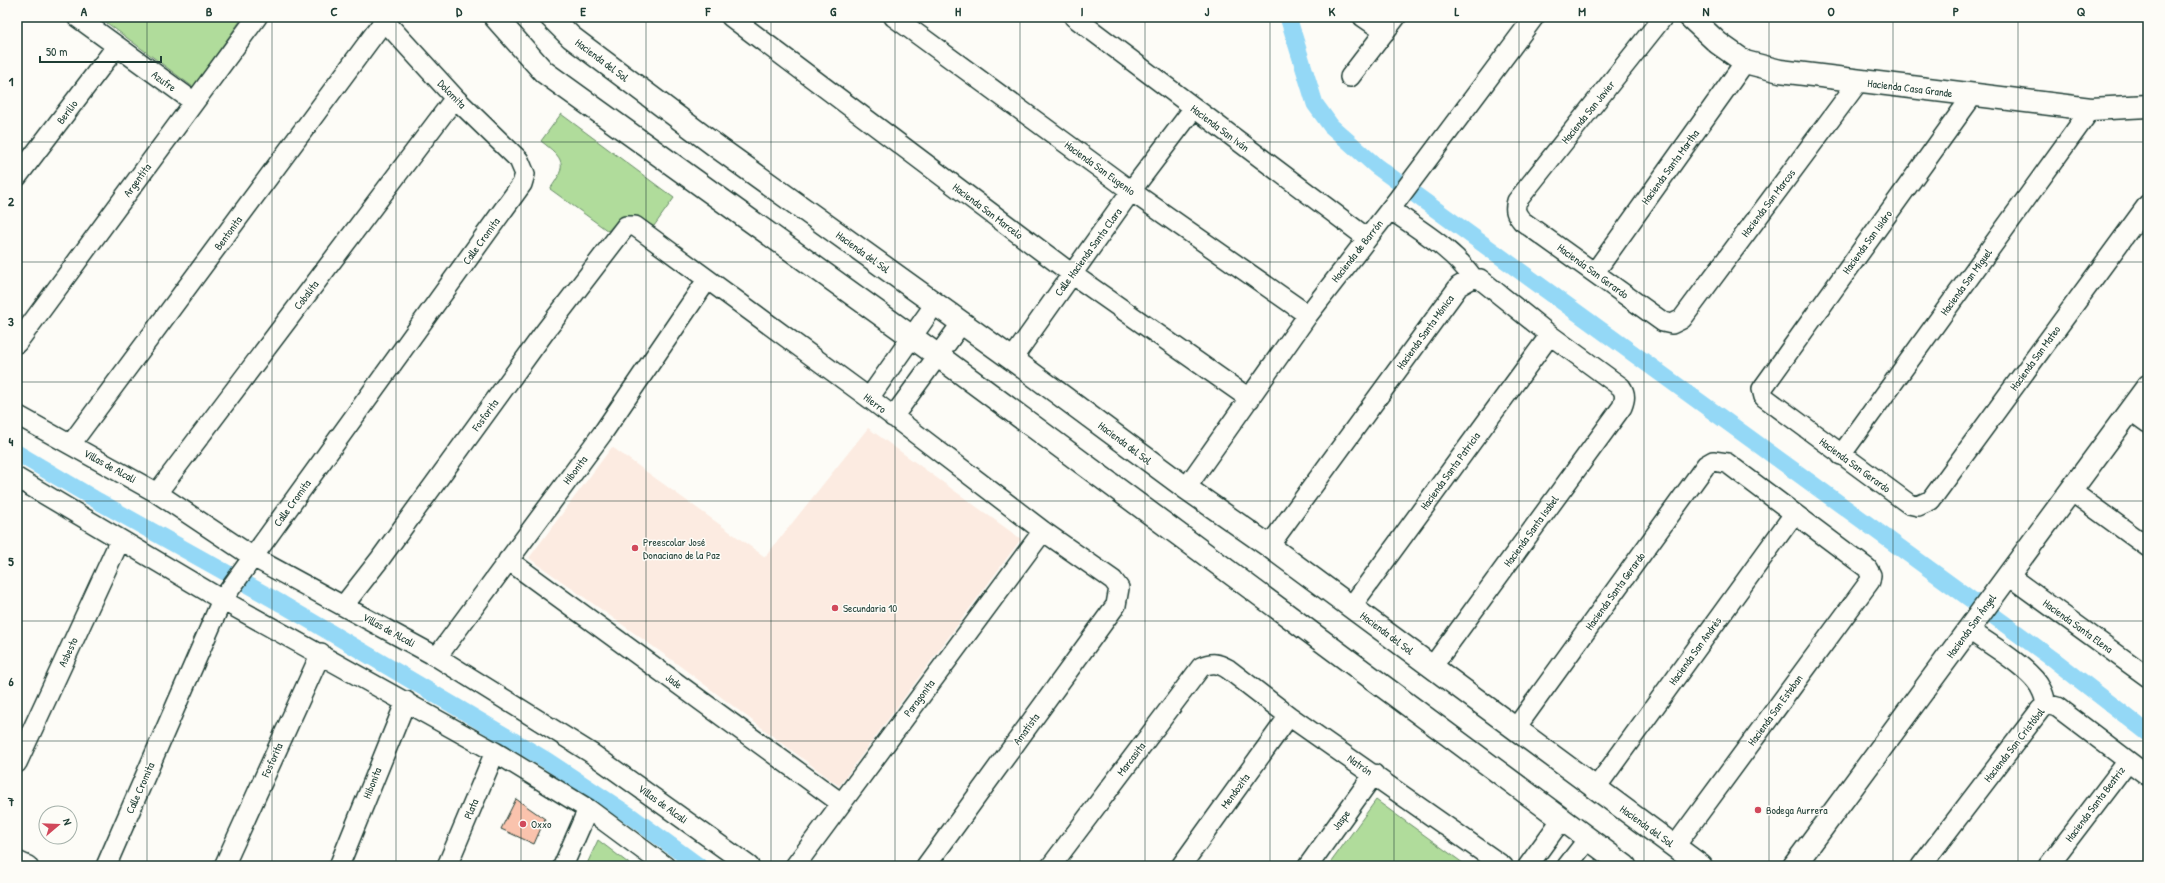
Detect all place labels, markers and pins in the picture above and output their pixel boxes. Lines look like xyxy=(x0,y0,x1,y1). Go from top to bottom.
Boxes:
place label: Preescolar José Donaciano de la Paz xyxy=(643,535,720,562)
marker: Preescolar José Donaciano de la Paz xyxy=(630,543,640,553)
place label: Secundaria 10 xyxy=(843,601,897,615)
marker: Secundaria 10 xyxy=(830,603,840,613)
place label: Bodega Aurrera xyxy=(1766,803,1828,817)
marker: Bodega Aurrera xyxy=(1753,805,1763,815)
place label: Oxxo xyxy=(531,817,552,831)
marker: Oxxo xyxy=(518,819,528,829)

